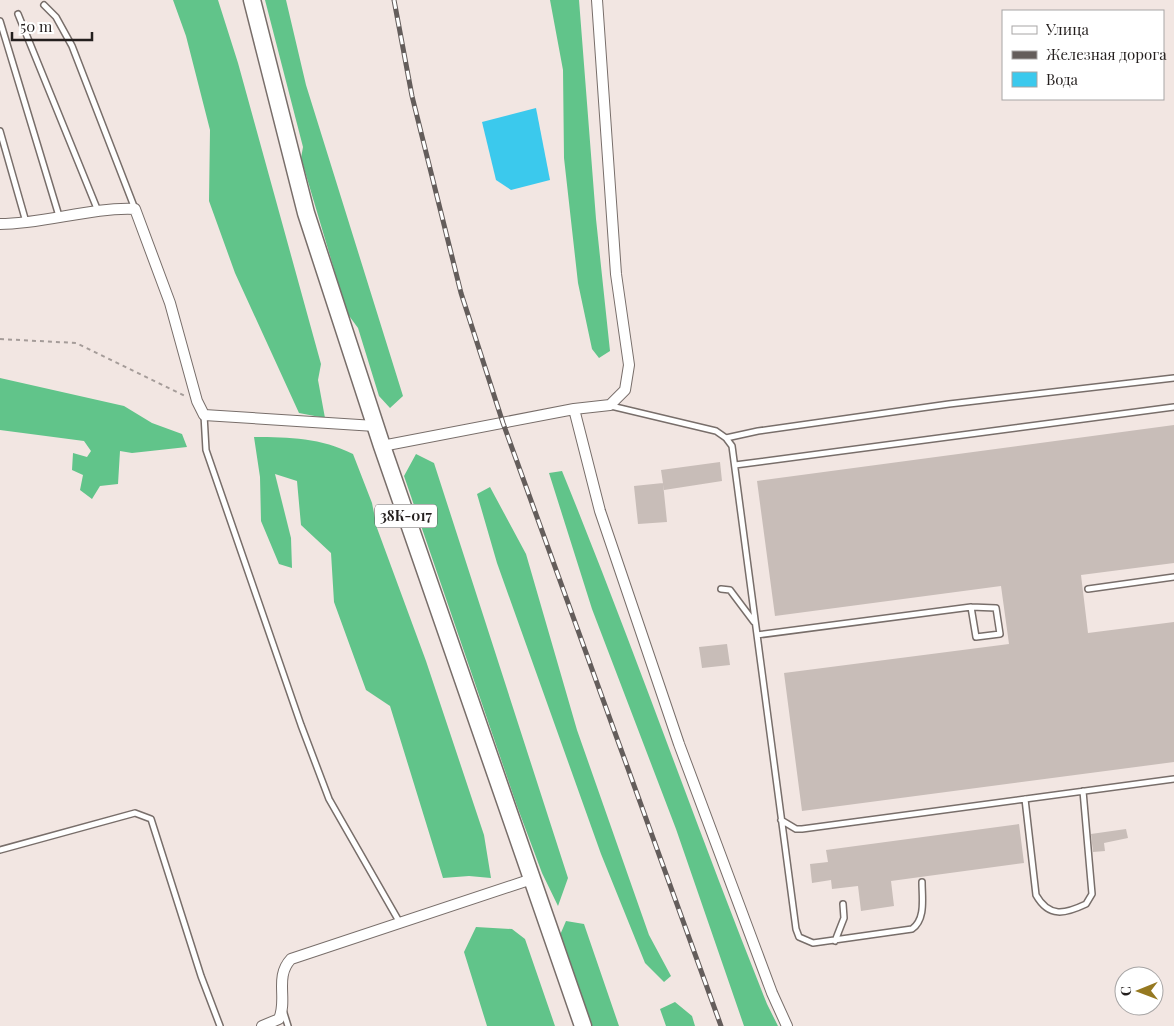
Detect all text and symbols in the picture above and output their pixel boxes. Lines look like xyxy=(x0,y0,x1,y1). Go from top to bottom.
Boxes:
scale bar xyxy=(12,10,92,42)
legend xyxy=(1002,10,1164,100)
text: 50 m xyxy=(20,16,53,36)
text: Улица xyxy=(1045,19,1089,39)
text: Железная дорога xyxy=(1046,44,1167,64)
text: Вода xyxy=(1046,69,1079,89)
road number: 38К-017 xyxy=(375,504,437,528)
north arrow xyxy=(1114,966,1164,1016)
text: С xyxy=(1116,986,1135,996)

